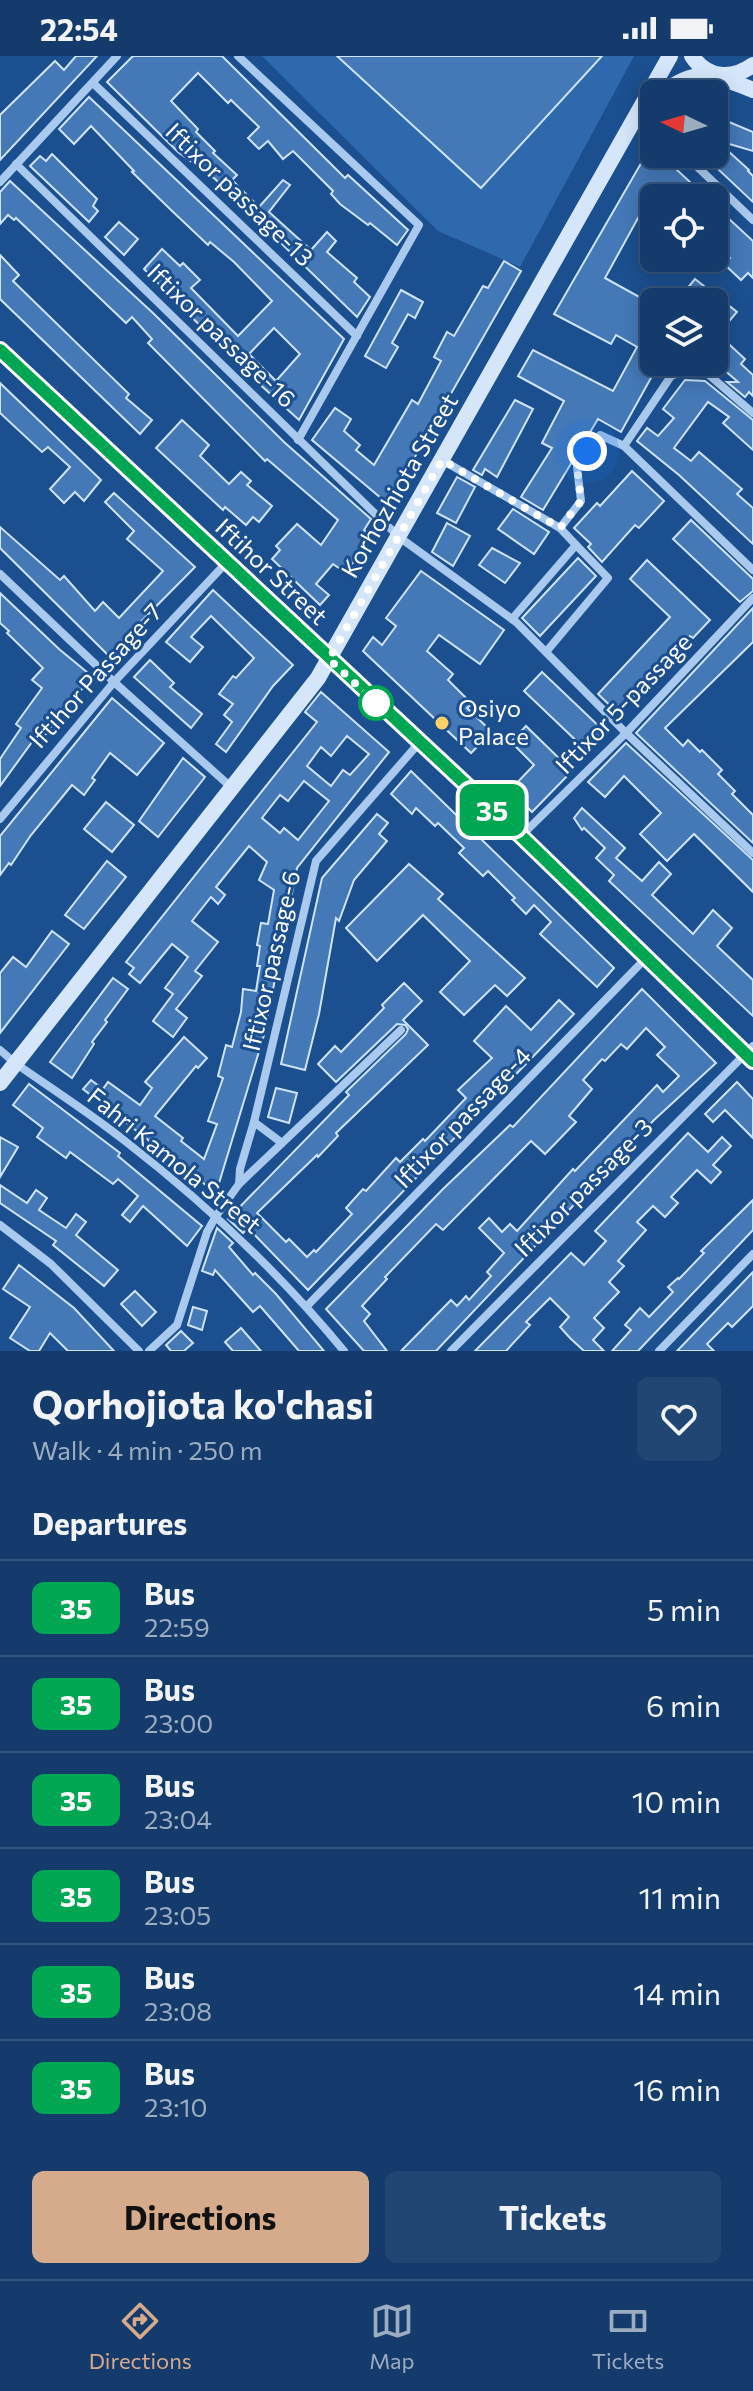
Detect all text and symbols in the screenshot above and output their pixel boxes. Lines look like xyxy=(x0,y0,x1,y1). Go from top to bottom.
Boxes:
text: 22:54 xyxy=(40,10,118,47)
north arrow xyxy=(640,80,728,168)
map controls xyxy=(640,80,728,376)
street label: Iftixor passage-13 xyxy=(160,116,320,272)
button: locate xyxy=(640,184,728,272)
street label: Iftixor passage-16 xyxy=(142,257,302,413)
button: layers xyxy=(640,288,728,376)
street label: Korhozhiota Street xyxy=(334,388,463,583)
your location xyxy=(567,431,607,471)
street label: Iftihor Street xyxy=(210,512,334,630)
street label: Iftihor Passage-7 xyxy=(22,597,167,753)
street label: Iftixor 5-passage xyxy=(549,627,697,779)
unlabelled marker xyxy=(359,686,393,720)
place label: Osiyo Palace xyxy=(458,693,529,750)
marker: Osiyo Palace xyxy=(433,714,451,732)
line badge: 35 xyxy=(456,784,528,836)
text: 35 xyxy=(476,793,508,827)
street label: Iftixor passage-6 xyxy=(236,868,305,1054)
street label: Iftixor passage-4 xyxy=(388,1041,536,1193)
street label: Fahri Kamola Street xyxy=(82,1081,268,1239)
street label: Iftixor passage-3 xyxy=(508,1112,658,1262)
button: heart xyxy=(637,1377,721,1461)
text: Qorhojiota ko'chasi xyxy=(32,1380,374,1427)
text: Walk · 4 min · 250 m xyxy=(32,1434,262,1465)
text: Departures xyxy=(32,1504,187,1541)
text: Bus xyxy=(144,1574,195,1611)
text: 5 min xyxy=(647,1590,721,1627)
text: 35 xyxy=(60,1591,92,1625)
text: 22:59 xyxy=(144,1611,210,1642)
text: Bus xyxy=(144,1670,195,1707)
text: 6 min xyxy=(646,1686,721,1723)
text: 35 xyxy=(60,1687,92,1721)
text: 23:00 xyxy=(144,1707,213,1738)
text: Bus xyxy=(144,1766,195,1803)
text: 10 min xyxy=(632,1782,721,1819)
text: 35 xyxy=(60,1783,92,1817)
text: 23:04 xyxy=(144,1803,212,1834)
text: Bus xyxy=(144,1862,195,1899)
text: 11 min xyxy=(639,1878,721,1915)
text: 35 xyxy=(60,1879,92,1913)
text: 23:05 xyxy=(144,1899,211,1930)
text: Bus xyxy=(144,1958,195,1995)
text: 14 min xyxy=(633,1974,721,2011)
text: 35 xyxy=(60,1975,92,2009)
text: 23:08 xyxy=(144,1995,212,2026)
text: Bus xyxy=(144,2054,195,2091)
text: 16 min xyxy=(633,2070,721,2107)
text: 35 xyxy=(60,2071,92,2105)
text: 23:10 xyxy=(144,2091,207,2122)
button: Directions xyxy=(32,2171,369,2263)
button: Tickets xyxy=(385,2171,721,2263)
tab: Directions xyxy=(89,2299,192,2374)
tab: Map xyxy=(369,2299,415,2374)
tab: Tickets xyxy=(592,2299,664,2374)

